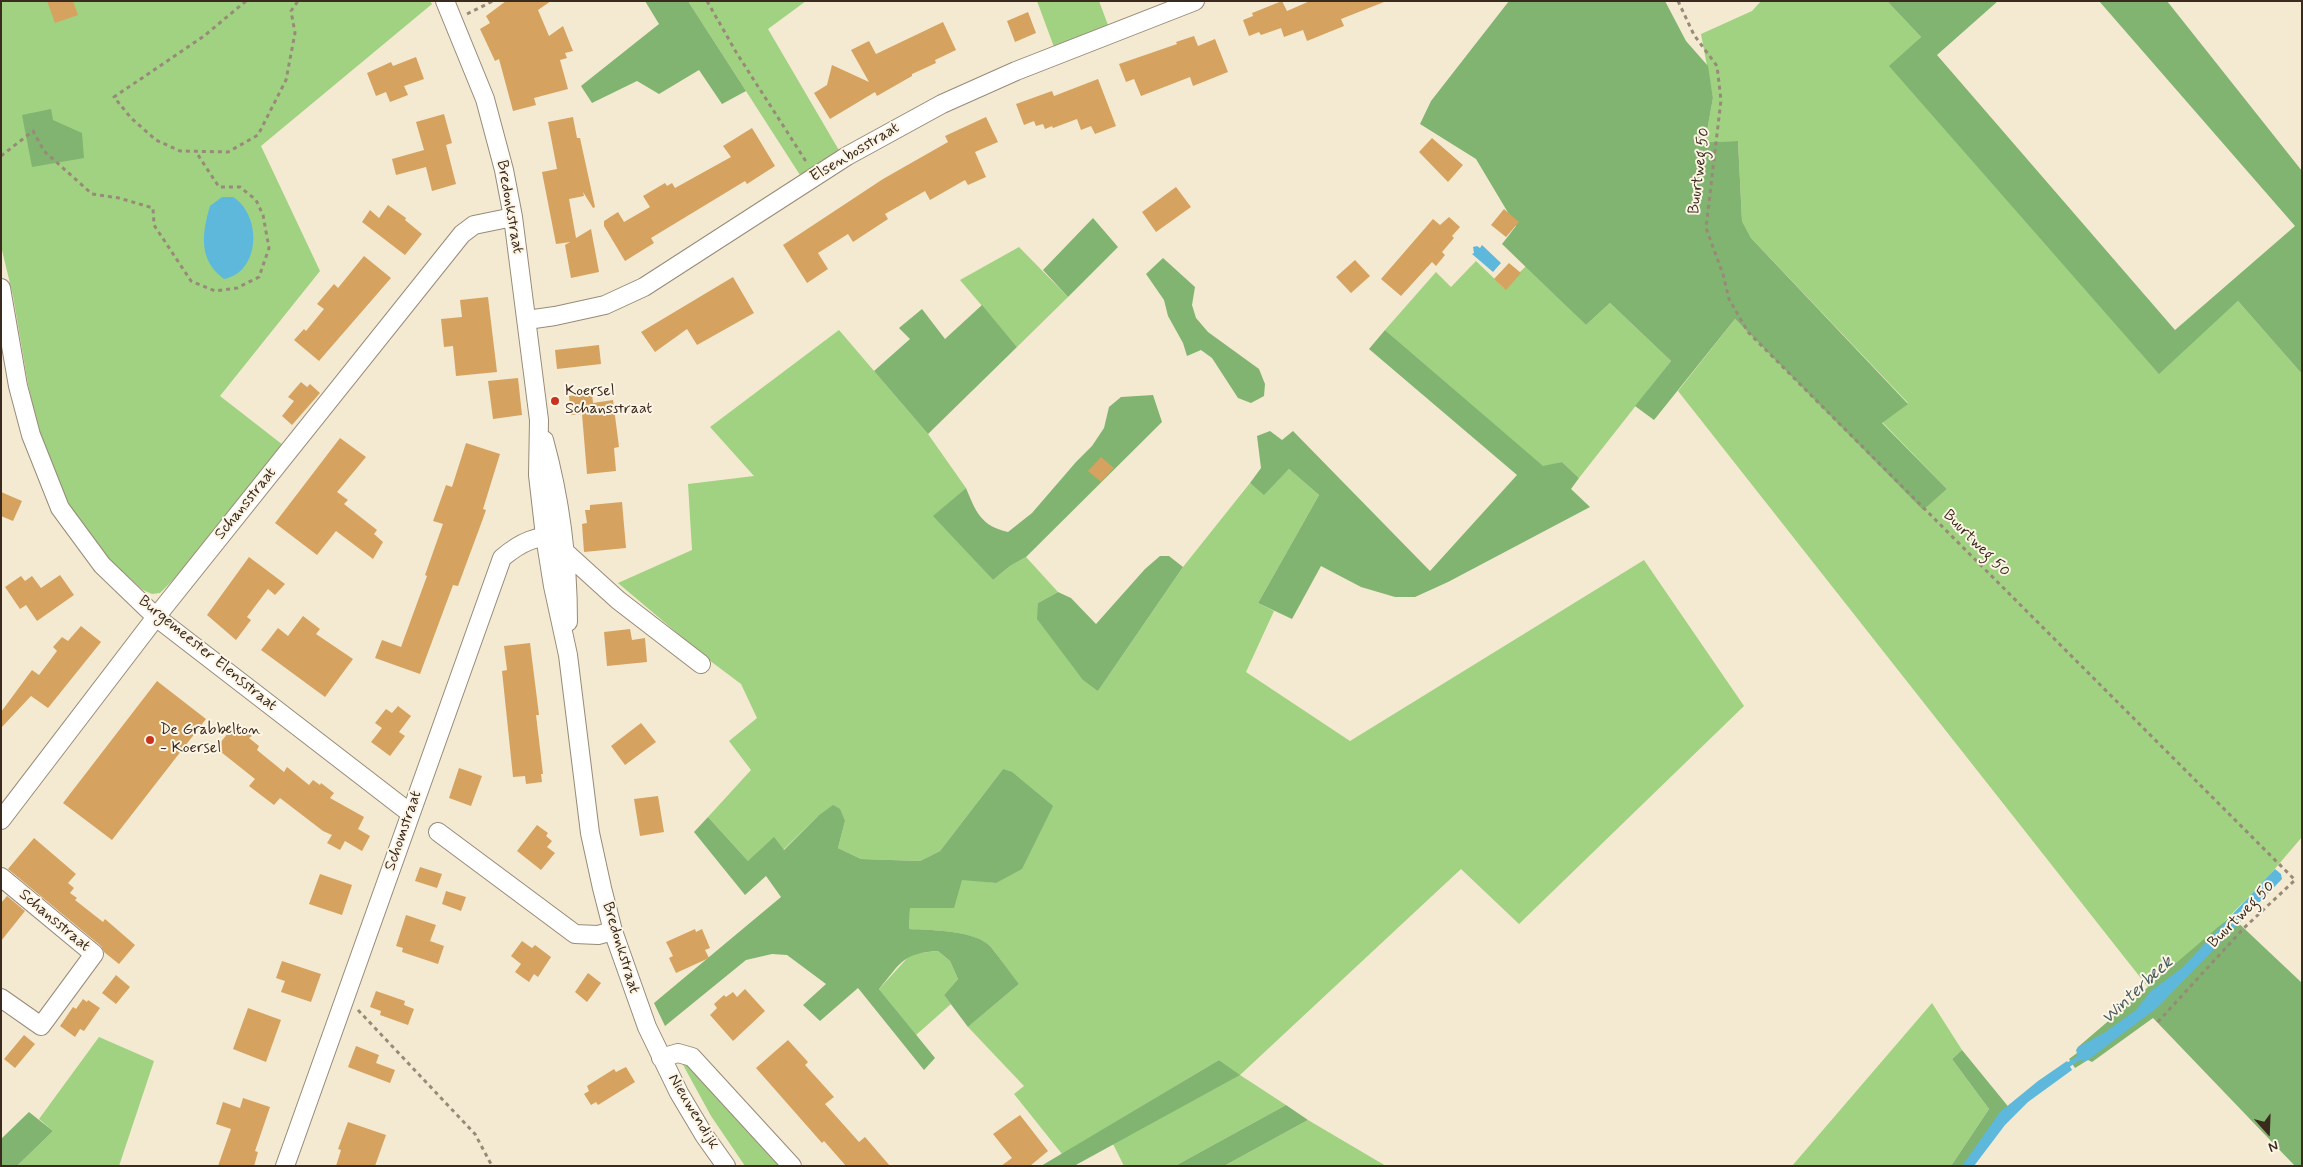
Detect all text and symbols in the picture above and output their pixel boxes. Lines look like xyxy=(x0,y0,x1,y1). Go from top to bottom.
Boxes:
street label: Elsenbosstraat xyxy=(807,119,903,187)
street label: Buurtweg 50 xyxy=(1685,127,1715,215)
street label: Bredonkstraat xyxy=(491,159,527,255)
place label: Koersel Schansstraat xyxy=(565,382,652,420)
marker: Koersel Schansstraat xyxy=(549,395,561,407)
street label: Schansstraat xyxy=(211,464,281,544)
street label: Buurtweg 50 xyxy=(1938,506,2014,582)
street label: Burgemeester Elensstraat xyxy=(134,592,280,716)
place label: De Grabbelton - Koersel xyxy=(160,721,261,759)
marker: De Grabbelton - Koersel xyxy=(144,734,156,746)
street label: Schomstraat xyxy=(381,788,427,874)
street label: Buurtweg 50 xyxy=(2204,877,2280,953)
street label: Schansstraat xyxy=(14,886,94,956)
street label: Bredonkstraat xyxy=(597,900,643,996)
water label: Winterbeek xyxy=(2098,952,2178,1030)
street label: Nieuwendijk xyxy=(663,1071,723,1153)
north arrow xyxy=(2243,1107,2293,1157)
text: N xyxy=(2266,1136,2281,1156)

